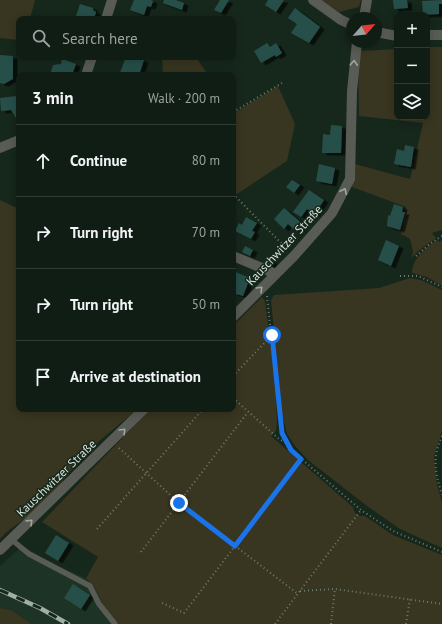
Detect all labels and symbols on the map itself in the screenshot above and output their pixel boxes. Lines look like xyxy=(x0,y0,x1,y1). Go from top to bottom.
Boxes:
north arrow xyxy=(346,12,382,48)
one-way arrow xyxy=(350,60,358,66)
one-way arrow xyxy=(340,188,348,195)
street label: Kauschwitzer Straße xyxy=(243,202,325,288)
one-way arrow xyxy=(255,286,263,294)
route start xyxy=(263,326,281,344)
one-way arrow xyxy=(118,428,125,436)
street label: Kauschwitzer Straße xyxy=(13,436,99,520)
route end xyxy=(170,494,188,512)
one-way arrow xyxy=(25,519,33,527)

